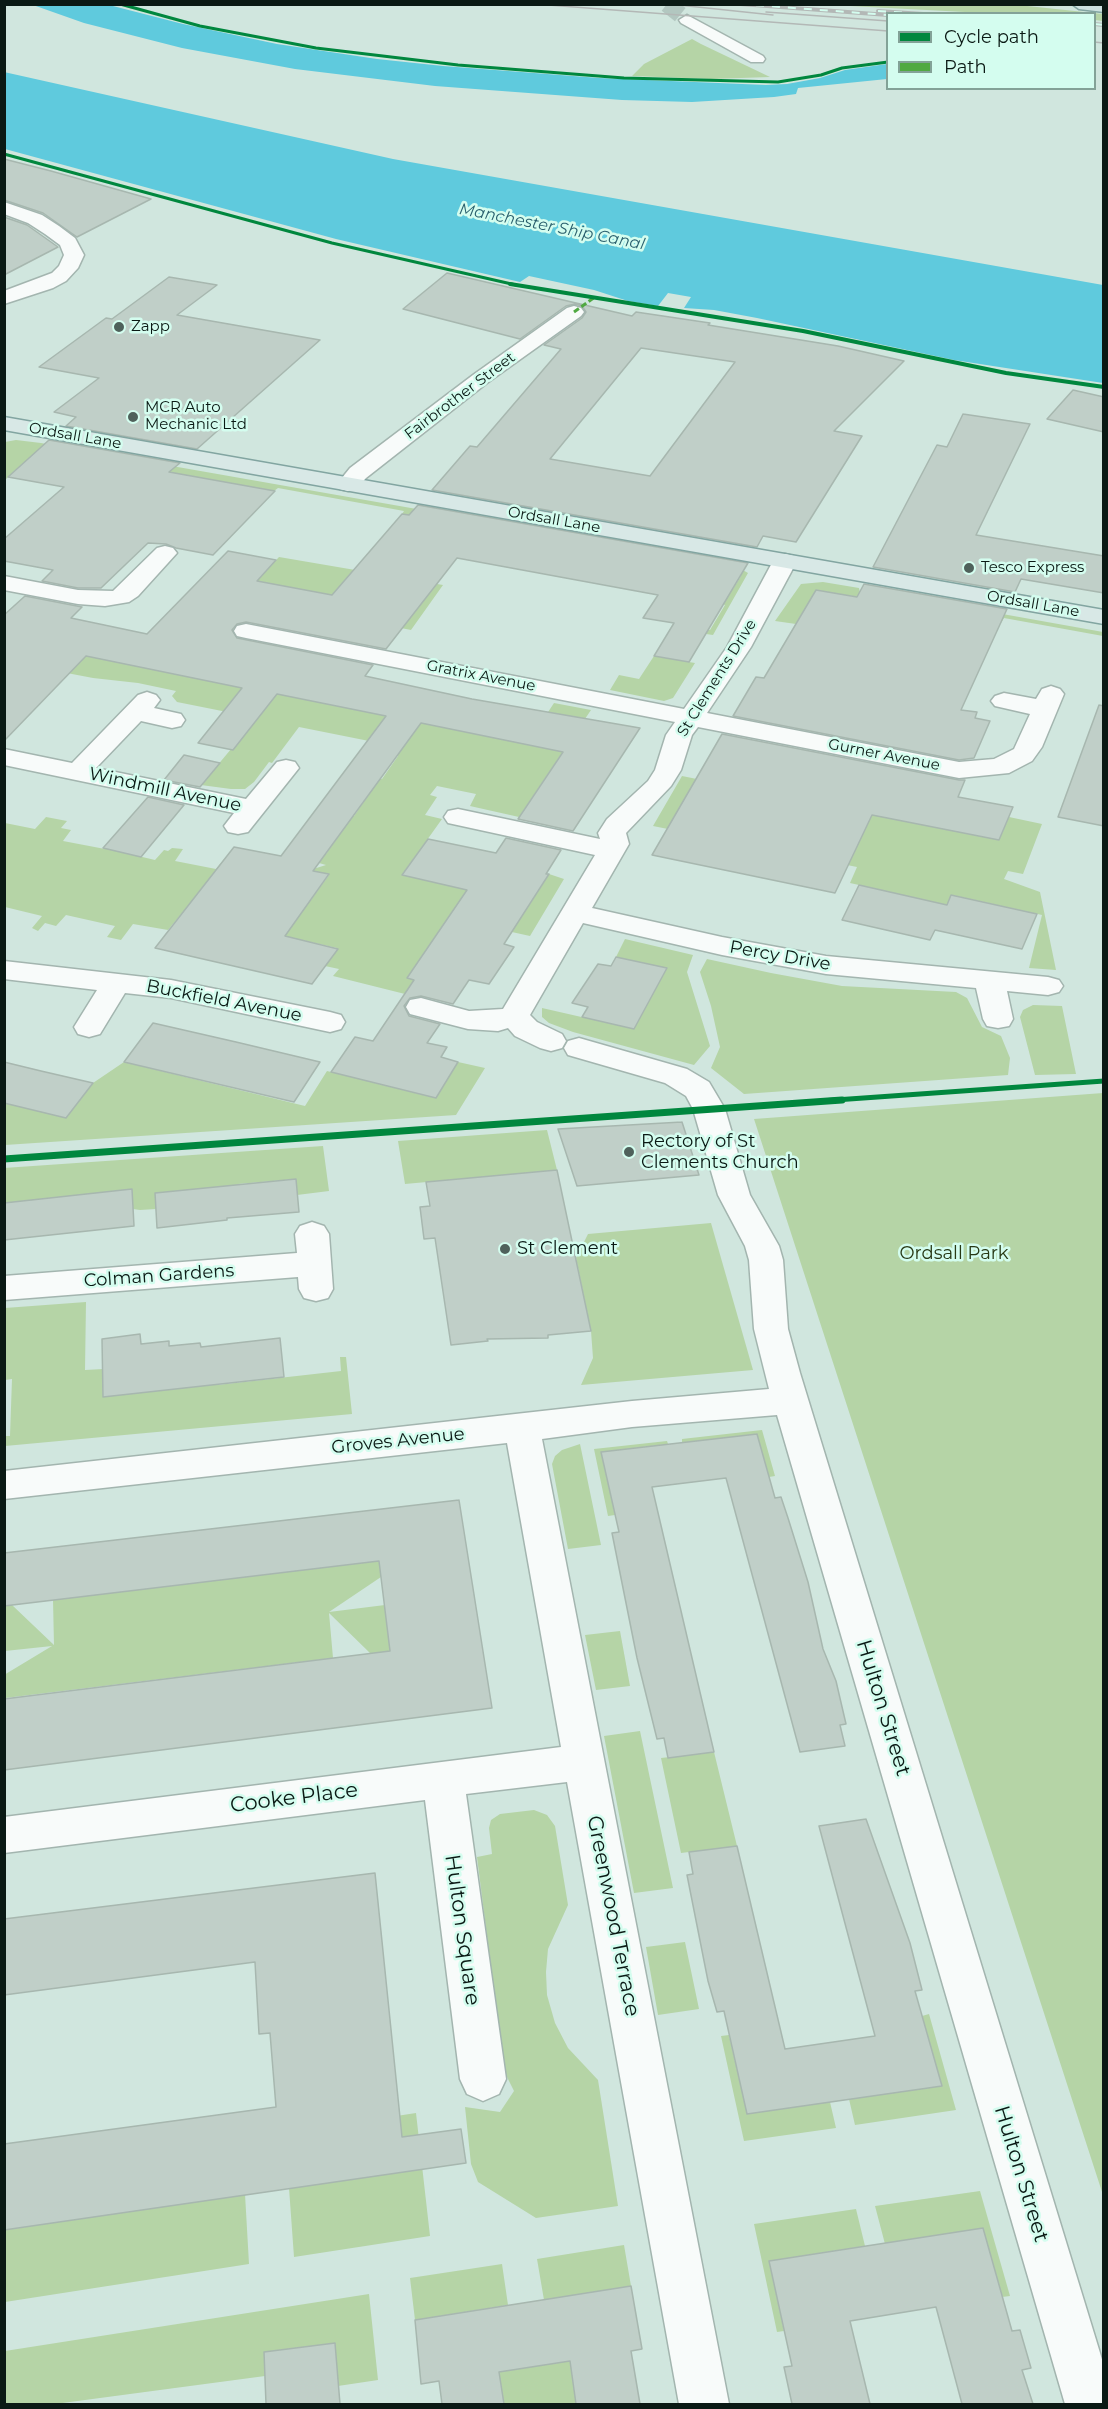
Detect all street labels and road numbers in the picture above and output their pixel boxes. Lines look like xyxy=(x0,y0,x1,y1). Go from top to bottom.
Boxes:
street label: Fairbrother Street xyxy=(401,349,519,443)
street label: Ordsall Lane xyxy=(27,419,123,453)
street label: Ordsall Lane xyxy=(506,503,602,537)
street label: Ordsall Lane xyxy=(985,587,1081,621)
street label: St Clements Drive xyxy=(674,616,760,740)
street label: Gratrix Avenue xyxy=(425,657,537,695)
street label: Gurner Avenue xyxy=(827,735,941,775)
street label: Windmill Avenue xyxy=(87,763,243,817)
street label: Percy Drive xyxy=(728,936,832,976)
street label: Buckfield Avenue xyxy=(144,975,304,1027)
street label: Colman Gardens xyxy=(83,1260,235,1292)
street label: Groves Avenue xyxy=(330,1423,466,1459)
street label: Hulton Street xyxy=(850,1637,916,1779)
street label: Cooke Place xyxy=(229,1778,359,1818)
street label: Greenwood Terrace xyxy=(581,1813,645,2019)
street label: Hulton Square xyxy=(439,1853,485,2007)
street label: Hulton Street xyxy=(988,2103,1054,2245)

